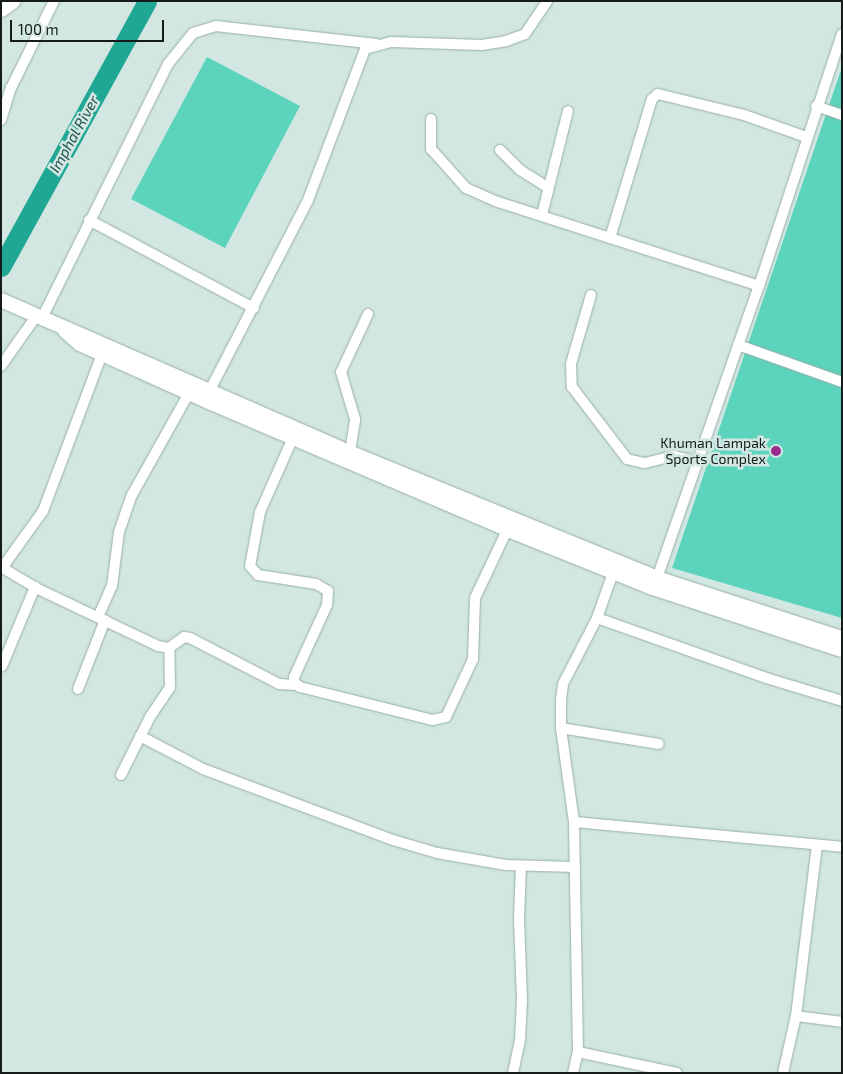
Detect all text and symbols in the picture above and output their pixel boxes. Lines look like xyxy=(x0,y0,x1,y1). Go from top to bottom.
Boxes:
scale bar xyxy=(12,10,166,42)
text: 100 m xyxy=(18,20,59,38)
water label: Imphal River xyxy=(45,92,103,176)
place label: Khuman Lampak Sports Complex xyxy=(660,435,766,468)
marker: Khuman Lampak Sports Complex xyxy=(770,445,782,457)

